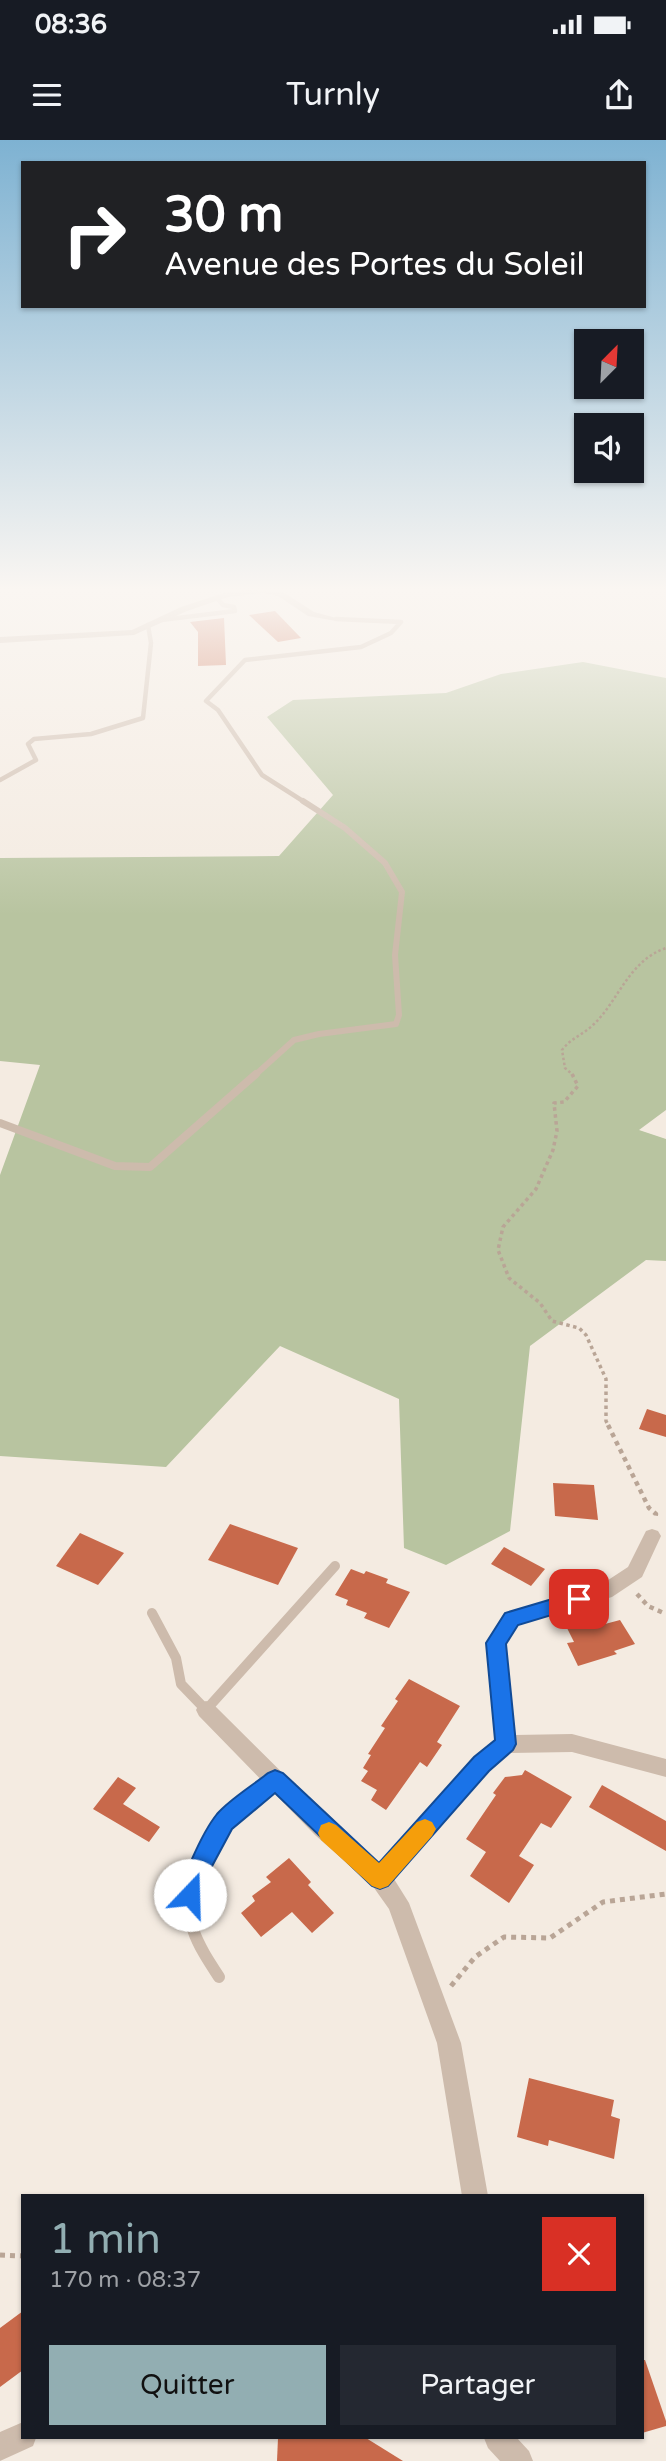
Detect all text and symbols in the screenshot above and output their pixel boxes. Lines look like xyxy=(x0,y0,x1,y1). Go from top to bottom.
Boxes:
text: 08:36 xyxy=(35,9,107,40)
icon: menu xyxy=(28,76,66,114)
text: Turnly xyxy=(286,76,380,114)
icon: share xyxy=(600,76,638,114)
text: 30 m xyxy=(164,186,283,245)
icon: right xyxy=(49,189,140,280)
text: Avenue des Portes du Soleil xyxy=(164,246,585,284)
north arrow xyxy=(574,329,644,399)
map controls xyxy=(574,329,644,483)
button: sound xyxy=(574,413,644,483)
pin xyxy=(549,1569,609,1629)
icon: arrive xyxy=(560,1580,598,1618)
position arrow xyxy=(153,1858,227,1932)
text: 1 min xyxy=(49,2214,161,2265)
button: close xyxy=(542,2217,616,2291)
text: 170 m · 08:37 xyxy=(49,2266,201,2294)
button: Quitter xyxy=(49,2345,326,2425)
button: Partager xyxy=(340,2345,616,2425)

